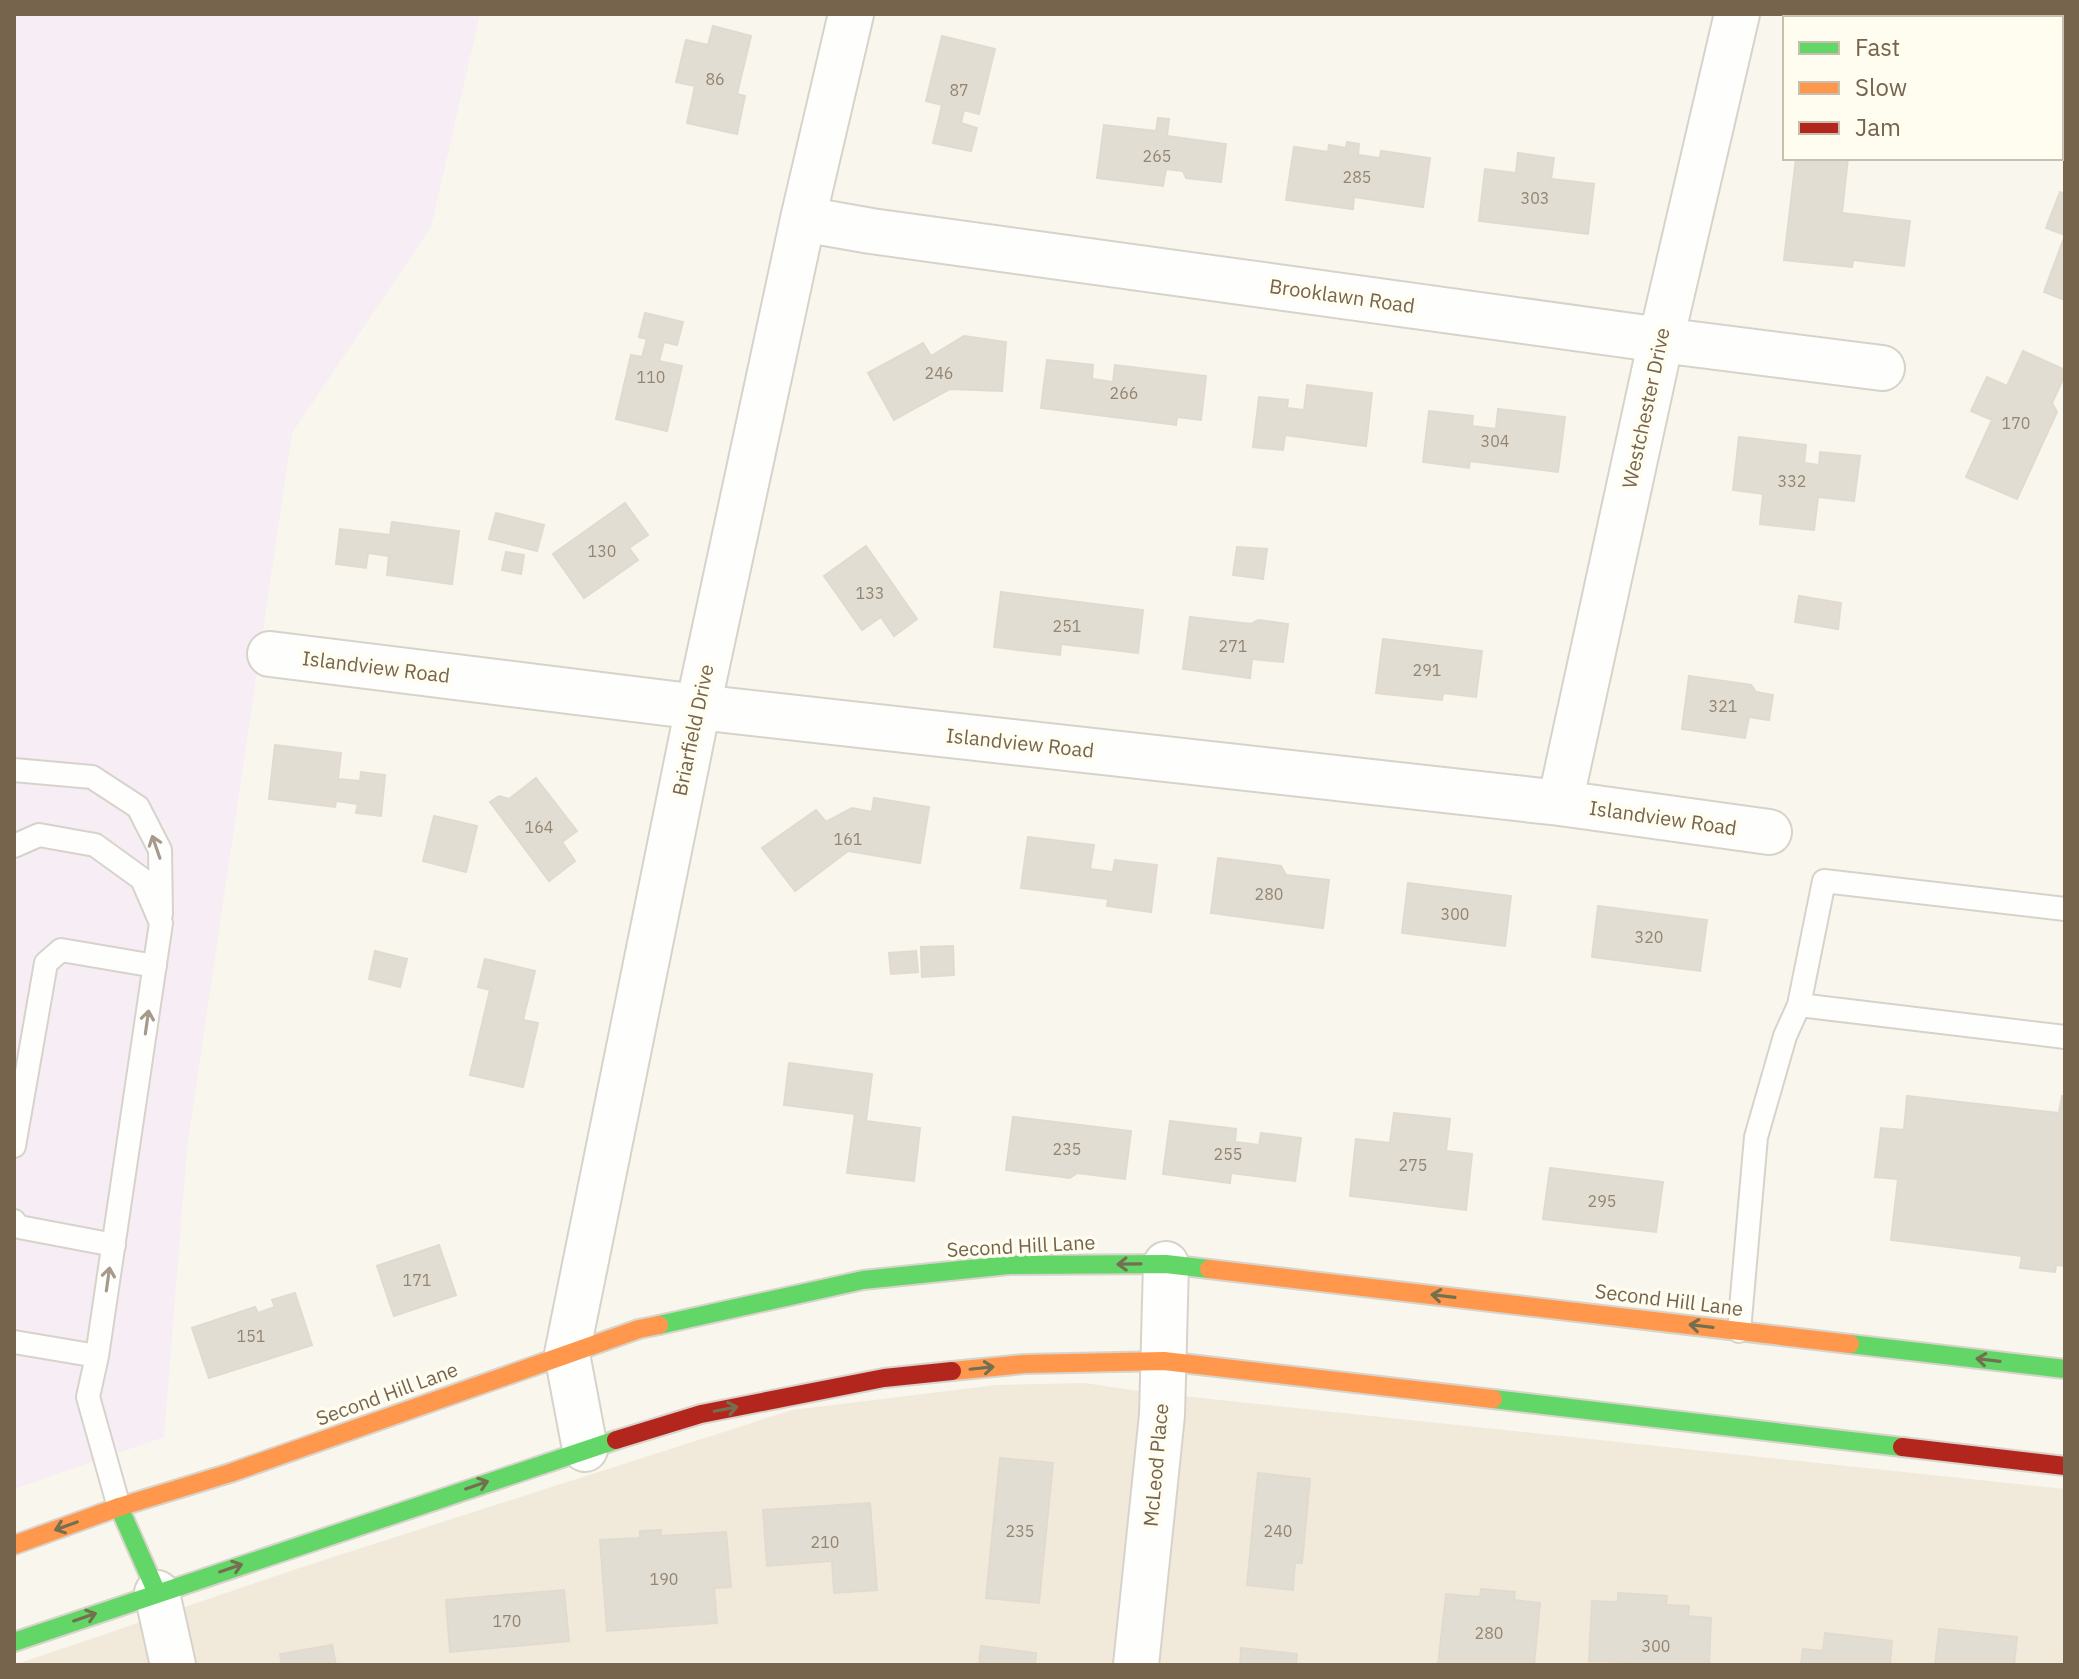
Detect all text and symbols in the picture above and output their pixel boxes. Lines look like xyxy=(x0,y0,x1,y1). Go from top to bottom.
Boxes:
legend xyxy=(1783,16,2063,160)
text: Fast xyxy=(1855,31,1900,63)
house number: 86 xyxy=(705,69,725,89)
text: Slow xyxy=(1855,71,1907,103)
house number: 87 xyxy=(949,80,969,100)
text: Jam xyxy=(1855,111,1901,143)
house number: 265 xyxy=(1143,146,1171,166)
house number: 285 xyxy=(1343,167,1371,187)
house number: 303 xyxy=(1521,188,1549,208)
street label: Brooklawn Road xyxy=(1268,272,1417,319)
street label: Westchester Drive xyxy=(1615,325,1676,491)
house number: 246 xyxy=(925,363,953,383)
house number: 110 xyxy=(637,367,665,387)
house number: 266 xyxy=(1110,383,1138,403)
house number: 170 xyxy=(2002,413,2030,433)
house number: 304 xyxy=(1481,431,1509,451)
house number: 332 xyxy=(1778,471,1806,491)
house number: 130 xyxy=(588,541,616,561)
house number: 133 xyxy=(856,583,884,603)
house number: 251 xyxy=(1053,616,1081,636)
house number: 271 xyxy=(1219,636,1247,656)
street label: Islandview Road xyxy=(301,644,451,689)
house number: 291 xyxy=(1413,660,1441,680)
street label: Briarfield Drive xyxy=(665,662,720,798)
house number: 321 xyxy=(1709,696,1737,716)
street label: Islandview Road xyxy=(945,721,1095,764)
street label: Islandview Road xyxy=(1588,794,1739,841)
house number: 164 xyxy=(525,817,553,837)
house number: 161 xyxy=(834,829,862,849)
one-way arrow xyxy=(148,835,163,859)
house number: 280 xyxy=(1255,884,1283,904)
house number: 300 xyxy=(1441,904,1469,924)
house number: 320 xyxy=(1635,927,1663,947)
one-way arrow xyxy=(140,1010,155,1035)
house number: 235 xyxy=(1053,1139,1081,1159)
house number: 255 xyxy=(1214,1144,1242,1164)
house number: 275 xyxy=(1399,1155,1427,1175)
house number: 295 xyxy=(1588,1191,1616,1211)
street label: Second Hill Lane xyxy=(946,1228,1096,1263)
one-way arrow xyxy=(1116,1256,1143,1272)
one-way arrow xyxy=(101,1267,116,1292)
house number: 171 xyxy=(403,1270,431,1290)
street label: Second Hill Lane xyxy=(1593,1277,1745,1322)
one-way arrow xyxy=(1430,1289,1457,1304)
one-way arrow xyxy=(1689,1319,1715,1334)
house number: 151 xyxy=(237,1326,265,1346)
one-way arrow xyxy=(1975,1352,2001,1367)
street label: Second Hill Lane xyxy=(312,1355,462,1432)
one-way arrow xyxy=(968,1360,995,1375)
one-way arrow xyxy=(712,1401,738,1416)
street label: McLeod Place xyxy=(1137,1402,1174,1528)
one-way arrow xyxy=(464,1477,489,1492)
one-way arrow xyxy=(55,1520,79,1534)
house number: 235 xyxy=(1006,1521,1034,1541)
house number: 240 xyxy=(1264,1521,1292,1541)
house number: 210 xyxy=(811,1532,839,1552)
one-way arrow xyxy=(218,1560,243,1575)
house number: 190 xyxy=(650,1569,678,1589)
one-way arrow xyxy=(73,1609,98,1624)
house number: 170 xyxy=(493,1611,521,1631)
house number: 280 xyxy=(1475,1623,1503,1643)
house number: 300 xyxy=(1642,1636,1670,1656)

